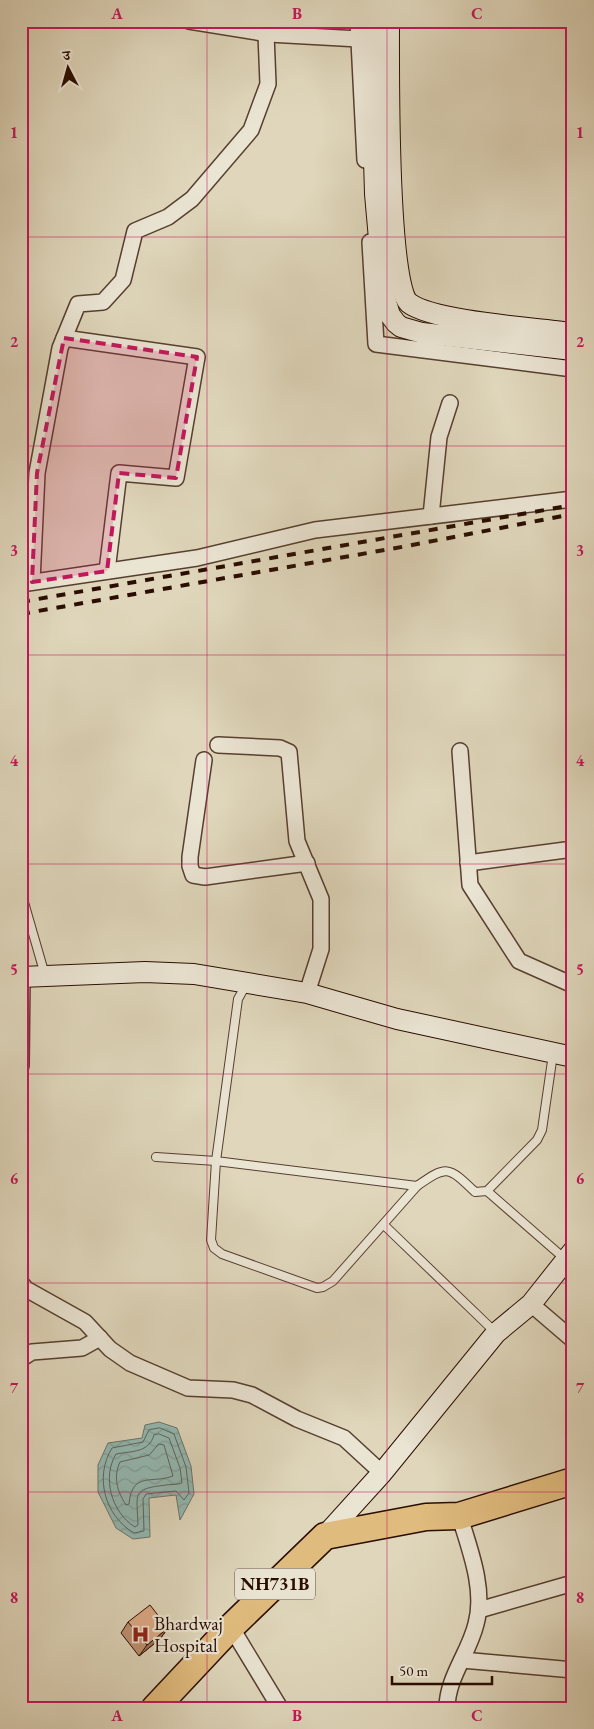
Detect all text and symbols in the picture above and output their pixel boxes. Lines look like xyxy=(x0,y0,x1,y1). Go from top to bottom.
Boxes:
text: A xyxy=(110,3,123,24)
text: B xyxy=(292,3,302,24)
text: C xyxy=(471,3,483,24)
north arrow xyxy=(42,42,92,92)
text: उ xyxy=(61,46,72,64)
text: 1 xyxy=(10,122,18,143)
text: 1 xyxy=(576,122,584,143)
text: 2 xyxy=(10,331,19,352)
text: 2 xyxy=(576,331,585,352)
text: 3 xyxy=(10,540,18,561)
text: 3 xyxy=(576,540,584,561)
text: 4 xyxy=(10,750,19,771)
text: 4 xyxy=(576,750,585,771)
text: 5 xyxy=(10,959,18,980)
text: 5 xyxy=(576,959,584,980)
text: 6 xyxy=(10,1168,19,1189)
text: 6 xyxy=(576,1168,585,1189)
text: 7 xyxy=(10,1377,19,1398)
text: 7 xyxy=(576,1377,585,1398)
road number: NH731B xyxy=(235,1568,315,1600)
text: 8 xyxy=(10,1587,18,1608)
text: 8 xyxy=(576,1587,584,1608)
place label: Bhardwaj Hospital xyxy=(154,1611,223,1658)
hospital icon: Bhardwaj Hospital xyxy=(130,1624,150,1644)
scale bar xyxy=(392,1654,492,1686)
text: 50 m xyxy=(399,1661,428,1680)
text: A xyxy=(110,1705,123,1726)
text: B xyxy=(292,1705,302,1726)
text: C xyxy=(471,1705,483,1726)

